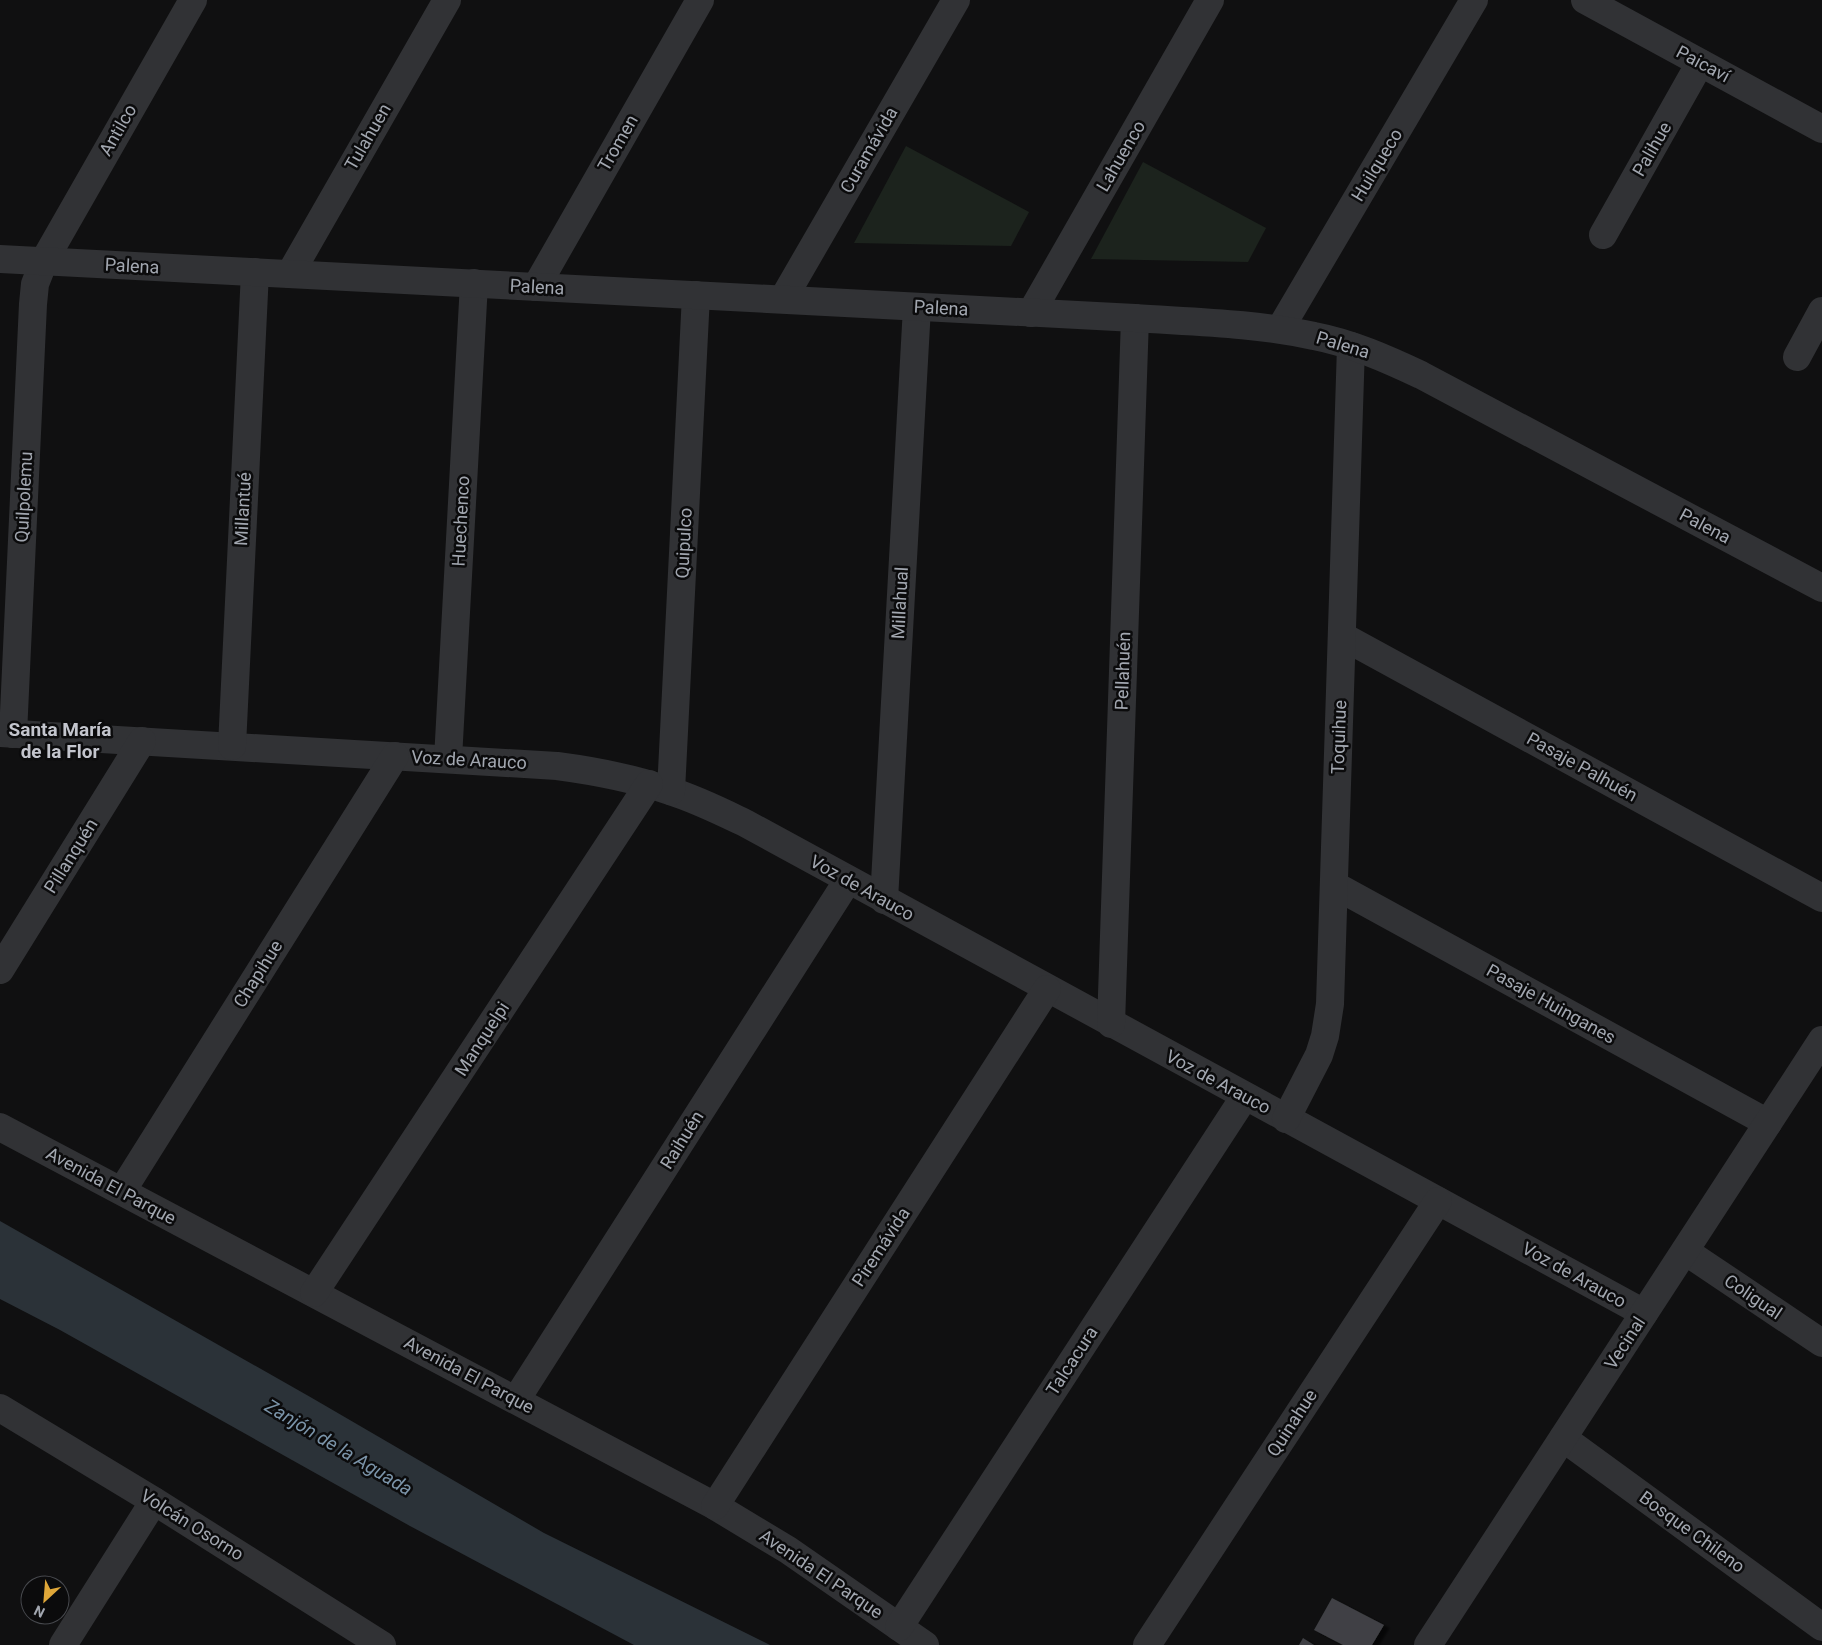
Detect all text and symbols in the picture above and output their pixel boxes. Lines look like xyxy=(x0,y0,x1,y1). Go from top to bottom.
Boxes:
street label: Paicaví xyxy=(1673,41,1734,87)
street label: Antilco xyxy=(94,100,141,159)
street label: Tulahuen xyxy=(340,100,395,174)
street label: Curamávida xyxy=(836,103,902,196)
street label: Tromen xyxy=(593,111,642,175)
street label: Lahuenco xyxy=(1092,117,1149,195)
street label: Palihue xyxy=(1628,118,1675,180)
street label: Huilqueco xyxy=(1347,125,1406,205)
street label: Palena xyxy=(104,254,160,277)
street label: Palena xyxy=(509,275,565,298)
street label: Palena xyxy=(913,296,969,319)
street label: Palena xyxy=(1314,326,1372,363)
street label: Quilpolemu xyxy=(11,451,36,543)
street label: Millantué xyxy=(230,472,255,546)
street label: Huechenco xyxy=(448,475,473,567)
street label: Palena xyxy=(1676,503,1734,548)
street label: Quipulco xyxy=(671,507,696,579)
street label: Millahual xyxy=(887,566,912,640)
street label: Pellahuén xyxy=(1111,631,1134,711)
street label: Toquihue xyxy=(1327,700,1350,774)
district label: Santa María de la Flor xyxy=(9,718,111,763)
street label: Pasaje Palhuén xyxy=(1523,728,1641,806)
street label: Voz de Arauco xyxy=(411,746,527,773)
street label: Pillanquén xyxy=(39,815,102,897)
street label: Voz de Arauco xyxy=(807,850,918,925)
street label: Chapihue xyxy=(229,936,286,1011)
street label: Pasaje Huinganes xyxy=(1483,959,1619,1048)
street label: Manquelpi xyxy=(450,998,513,1080)
street label: Voz de Arauco xyxy=(1162,1045,1274,1118)
street label: Raihuén xyxy=(656,1107,708,1173)
street label: Avenida El Parque xyxy=(43,1143,180,1229)
street label: Piremávida xyxy=(847,1203,914,1290)
street label: Voz de Arauco xyxy=(1519,1237,1630,1312)
street label: Coligual xyxy=(1720,1270,1786,1323)
street label: Vecinal xyxy=(1600,1312,1649,1373)
street label: Talcacura xyxy=(1042,1322,1102,1399)
street label: Avenida El Parque xyxy=(401,1332,538,1418)
street label: Quinahue xyxy=(1262,1385,1321,1460)
water label: Zanjón de la Aguada xyxy=(260,1394,417,1501)
street label: Volcán Osorno xyxy=(137,1485,248,1565)
street label: Bosque Chileno xyxy=(1636,1486,1749,1577)
street label: Avenida El Parque xyxy=(756,1525,887,1623)
north arrow xyxy=(20,1575,70,1625)
text: N xyxy=(31,1602,47,1621)

